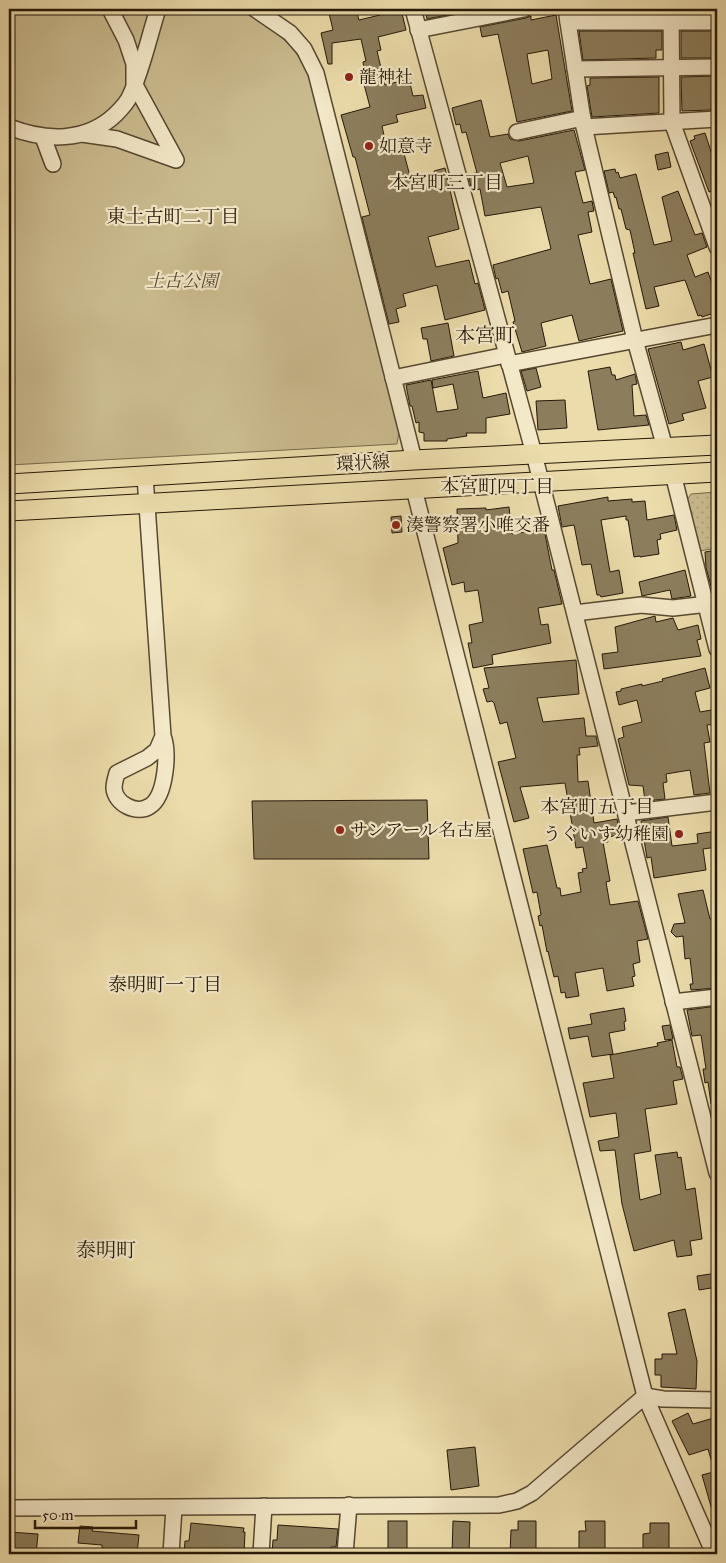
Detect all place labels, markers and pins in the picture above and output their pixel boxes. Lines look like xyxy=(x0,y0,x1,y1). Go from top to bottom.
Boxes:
place label: 龍神社 xyxy=(359,66,413,88)
marker: 龍神社 xyxy=(343,71,355,83)
place label: 如意寺 xyxy=(379,135,433,157)
marker: 如意寺 xyxy=(363,140,375,152)
place label: 湊警察署小唯交番 xyxy=(406,514,550,536)
marker: 湊警察署小唯交番 xyxy=(390,519,402,531)
place label: サンアール名古屋 xyxy=(350,819,492,841)
place label: うぐいす幼稚園 xyxy=(543,823,669,845)
marker: サンアール名古屋 xyxy=(334,824,346,836)
marker: うぐいす幼稚園 xyxy=(673,828,685,840)

